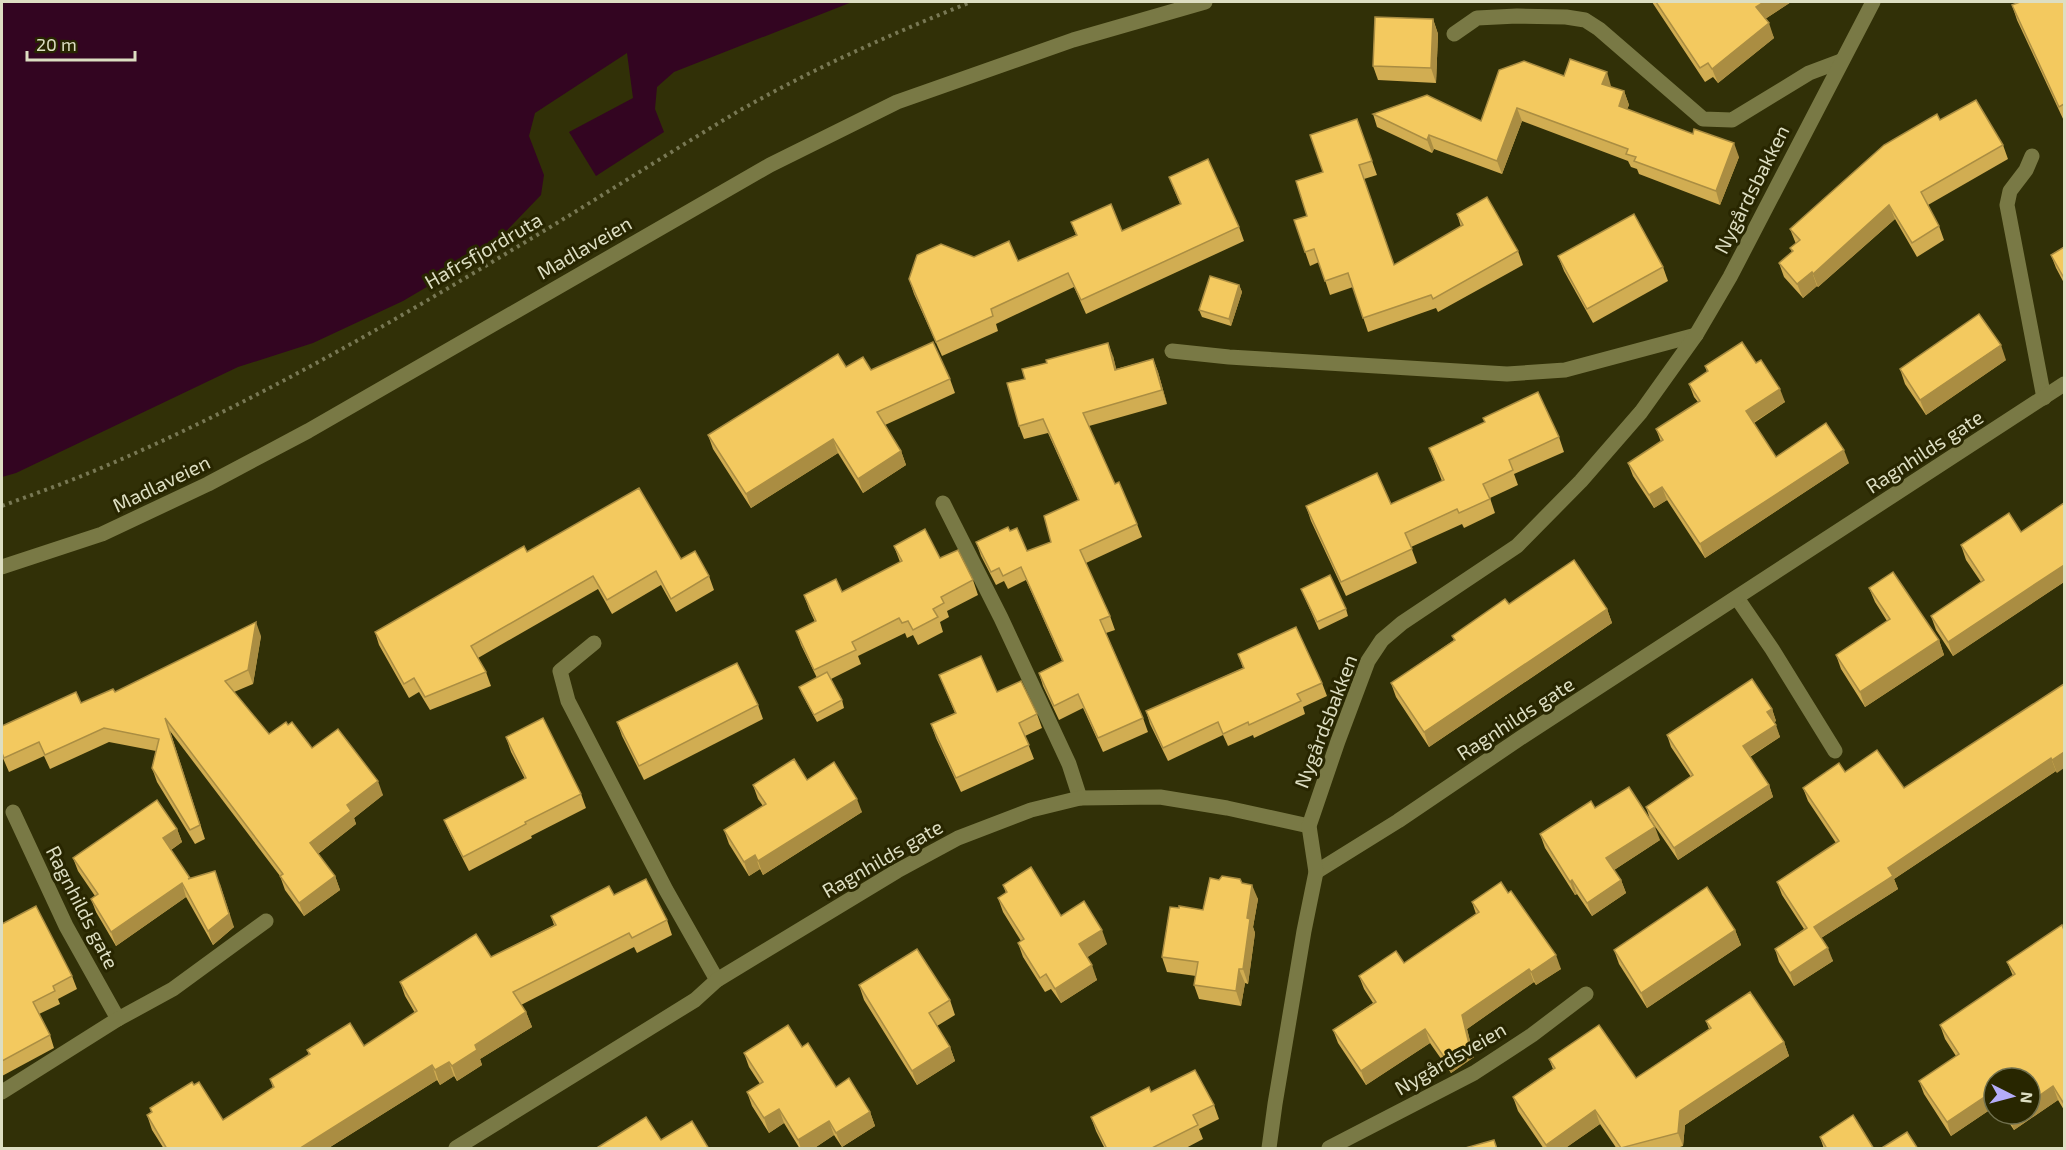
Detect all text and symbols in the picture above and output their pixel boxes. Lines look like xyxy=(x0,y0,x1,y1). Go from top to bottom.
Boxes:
scale bar xyxy=(27,24,135,62)
text: 20 m xyxy=(36,33,77,55)
street label: Nygårdsbakken xyxy=(1708,121,1794,257)
street label: Hafrsfjordruta xyxy=(420,207,546,293)
street label: Madlaveien xyxy=(532,210,636,284)
street label: Ragnhilds gate xyxy=(1861,404,1987,498)
street label: Madlaveien xyxy=(108,449,214,517)
street label: Nygårdsbakken xyxy=(1289,651,1361,791)
street label: Ragnhilds gate xyxy=(1452,671,1578,765)
street label: Ragnhilds gate xyxy=(817,814,947,902)
street label: Ragnhilds gate xyxy=(42,841,124,973)
street label: Nygårdsveien xyxy=(1390,1016,1510,1100)
north arrow xyxy=(1982,1066,2042,1126)
text: N xyxy=(2017,1091,2037,1104)

